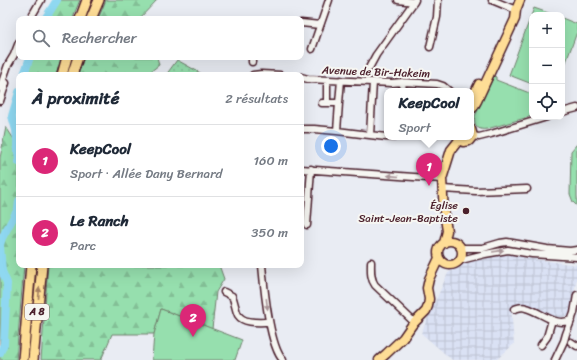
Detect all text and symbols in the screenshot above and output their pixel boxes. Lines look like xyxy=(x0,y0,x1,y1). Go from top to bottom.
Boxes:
map controls xyxy=(529,12,565,120)
button: + xyxy=(529,12,565,48)
search box xyxy=(16,16,304,60)
text: Rechercher xyxy=(62,25,137,51)
icon: search xyxy=(30,27,52,49)
button: − xyxy=(529,48,565,84)
street label: Avenue de Bir-Hakeim xyxy=(321,61,430,83)
text: À proximité xyxy=(32,83,119,113)
button: locate xyxy=(529,84,565,120)
text: 2 résultats xyxy=(225,87,288,110)
popup xyxy=(384,88,474,140)
text: KeepCool xyxy=(398,90,460,116)
text: Sport xyxy=(398,116,431,139)
text: KeepCool xyxy=(70,136,131,162)
your location xyxy=(321,136,341,156)
text: 1 xyxy=(42,149,48,172)
text: 160 m xyxy=(253,149,288,172)
pin: 1 xyxy=(416,153,442,186)
text: Sport · Allée Dany Bernard xyxy=(70,162,222,185)
one-way arrow xyxy=(387,172,399,179)
place label: Église Saint-Jean-Baptiste xyxy=(358,196,458,228)
marker: Église Saint-Jean-Baptiste xyxy=(461,206,471,216)
text: Le Ranch xyxy=(70,208,129,234)
text: 2 xyxy=(41,221,49,244)
text: 350 m xyxy=(251,221,288,244)
text: Parc xyxy=(70,234,96,257)
one-way arrow xyxy=(492,248,505,254)
one-way arrow xyxy=(36,287,43,299)
one-way arrow xyxy=(264,298,270,310)
road number: A 8 xyxy=(25,304,49,320)
pin: 2 xyxy=(180,304,206,337)

